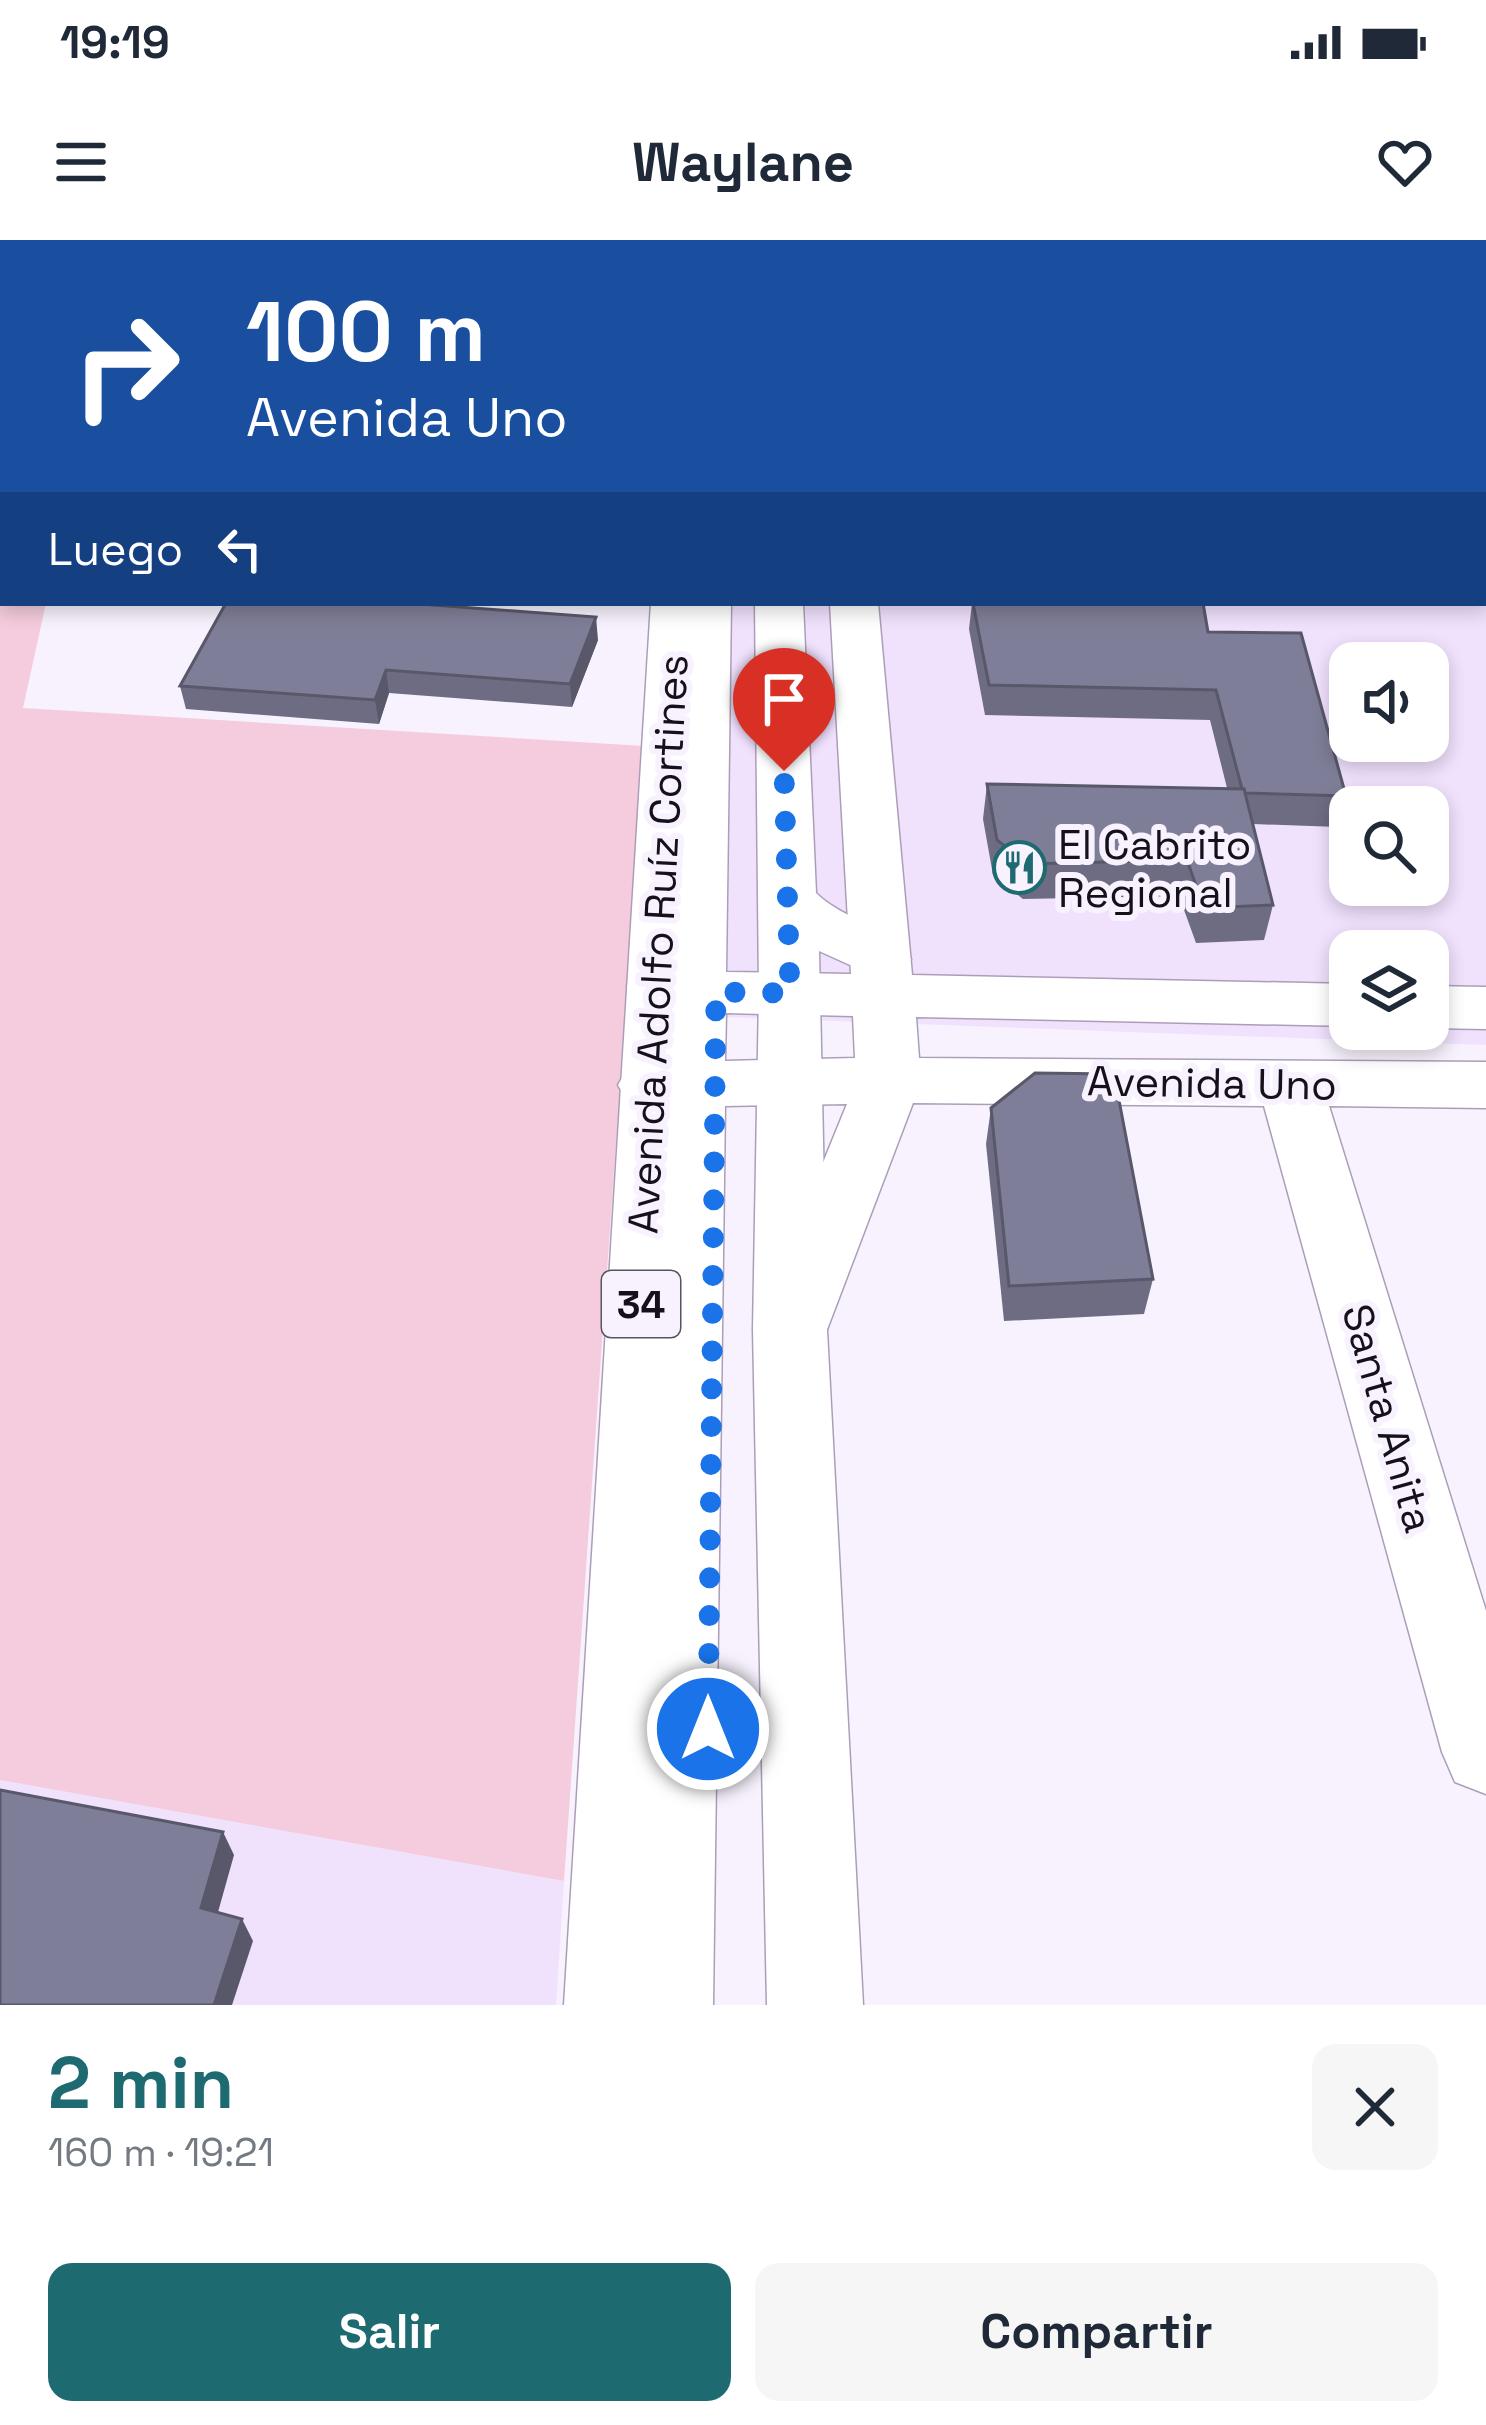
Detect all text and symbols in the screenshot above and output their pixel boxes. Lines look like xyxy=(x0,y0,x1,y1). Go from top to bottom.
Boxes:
text: 19:19 xyxy=(60,14,170,71)
text: Waylane xyxy=(632,128,854,197)
icon: menu xyxy=(48,129,114,195)
icon: heart xyxy=(1372,129,1438,195)
text: 100 m xyxy=(246,278,486,386)
icon: right xyxy=(48,288,204,444)
text: Avenida Uno xyxy=(246,383,568,452)
icon: left xyxy=(207,516,273,582)
text: Luego xyxy=(48,521,183,578)
map controls xyxy=(1329,642,1449,1050)
button: sound xyxy=(1329,642,1449,762)
pin xyxy=(733,648,835,771)
street label: Avenida Adolfo Ruíz Cortines xyxy=(616,653,700,1235)
icon: arrive xyxy=(751,666,817,732)
button: search xyxy=(1329,786,1449,906)
place label: El Cabrito Regional xyxy=(1058,818,1252,919)
restaurant icon: El Cabrito Regional xyxy=(991,840,1047,896)
button: layers xyxy=(1329,930,1449,1050)
street label: Avenida Uno xyxy=(1087,1054,1337,1112)
road number: 34 xyxy=(602,1271,680,1337)
street label: Santa Anita xyxy=(1330,1298,1446,1538)
position arrow xyxy=(645,1666,771,1792)
text: 2 min xyxy=(48,2037,234,2129)
button: close xyxy=(1312,2044,1438,2170)
text: 160 m · 19:21 xyxy=(48,2128,274,2177)
button: Salir xyxy=(48,2263,731,2401)
button: Compartir xyxy=(755,2263,1438,2401)

